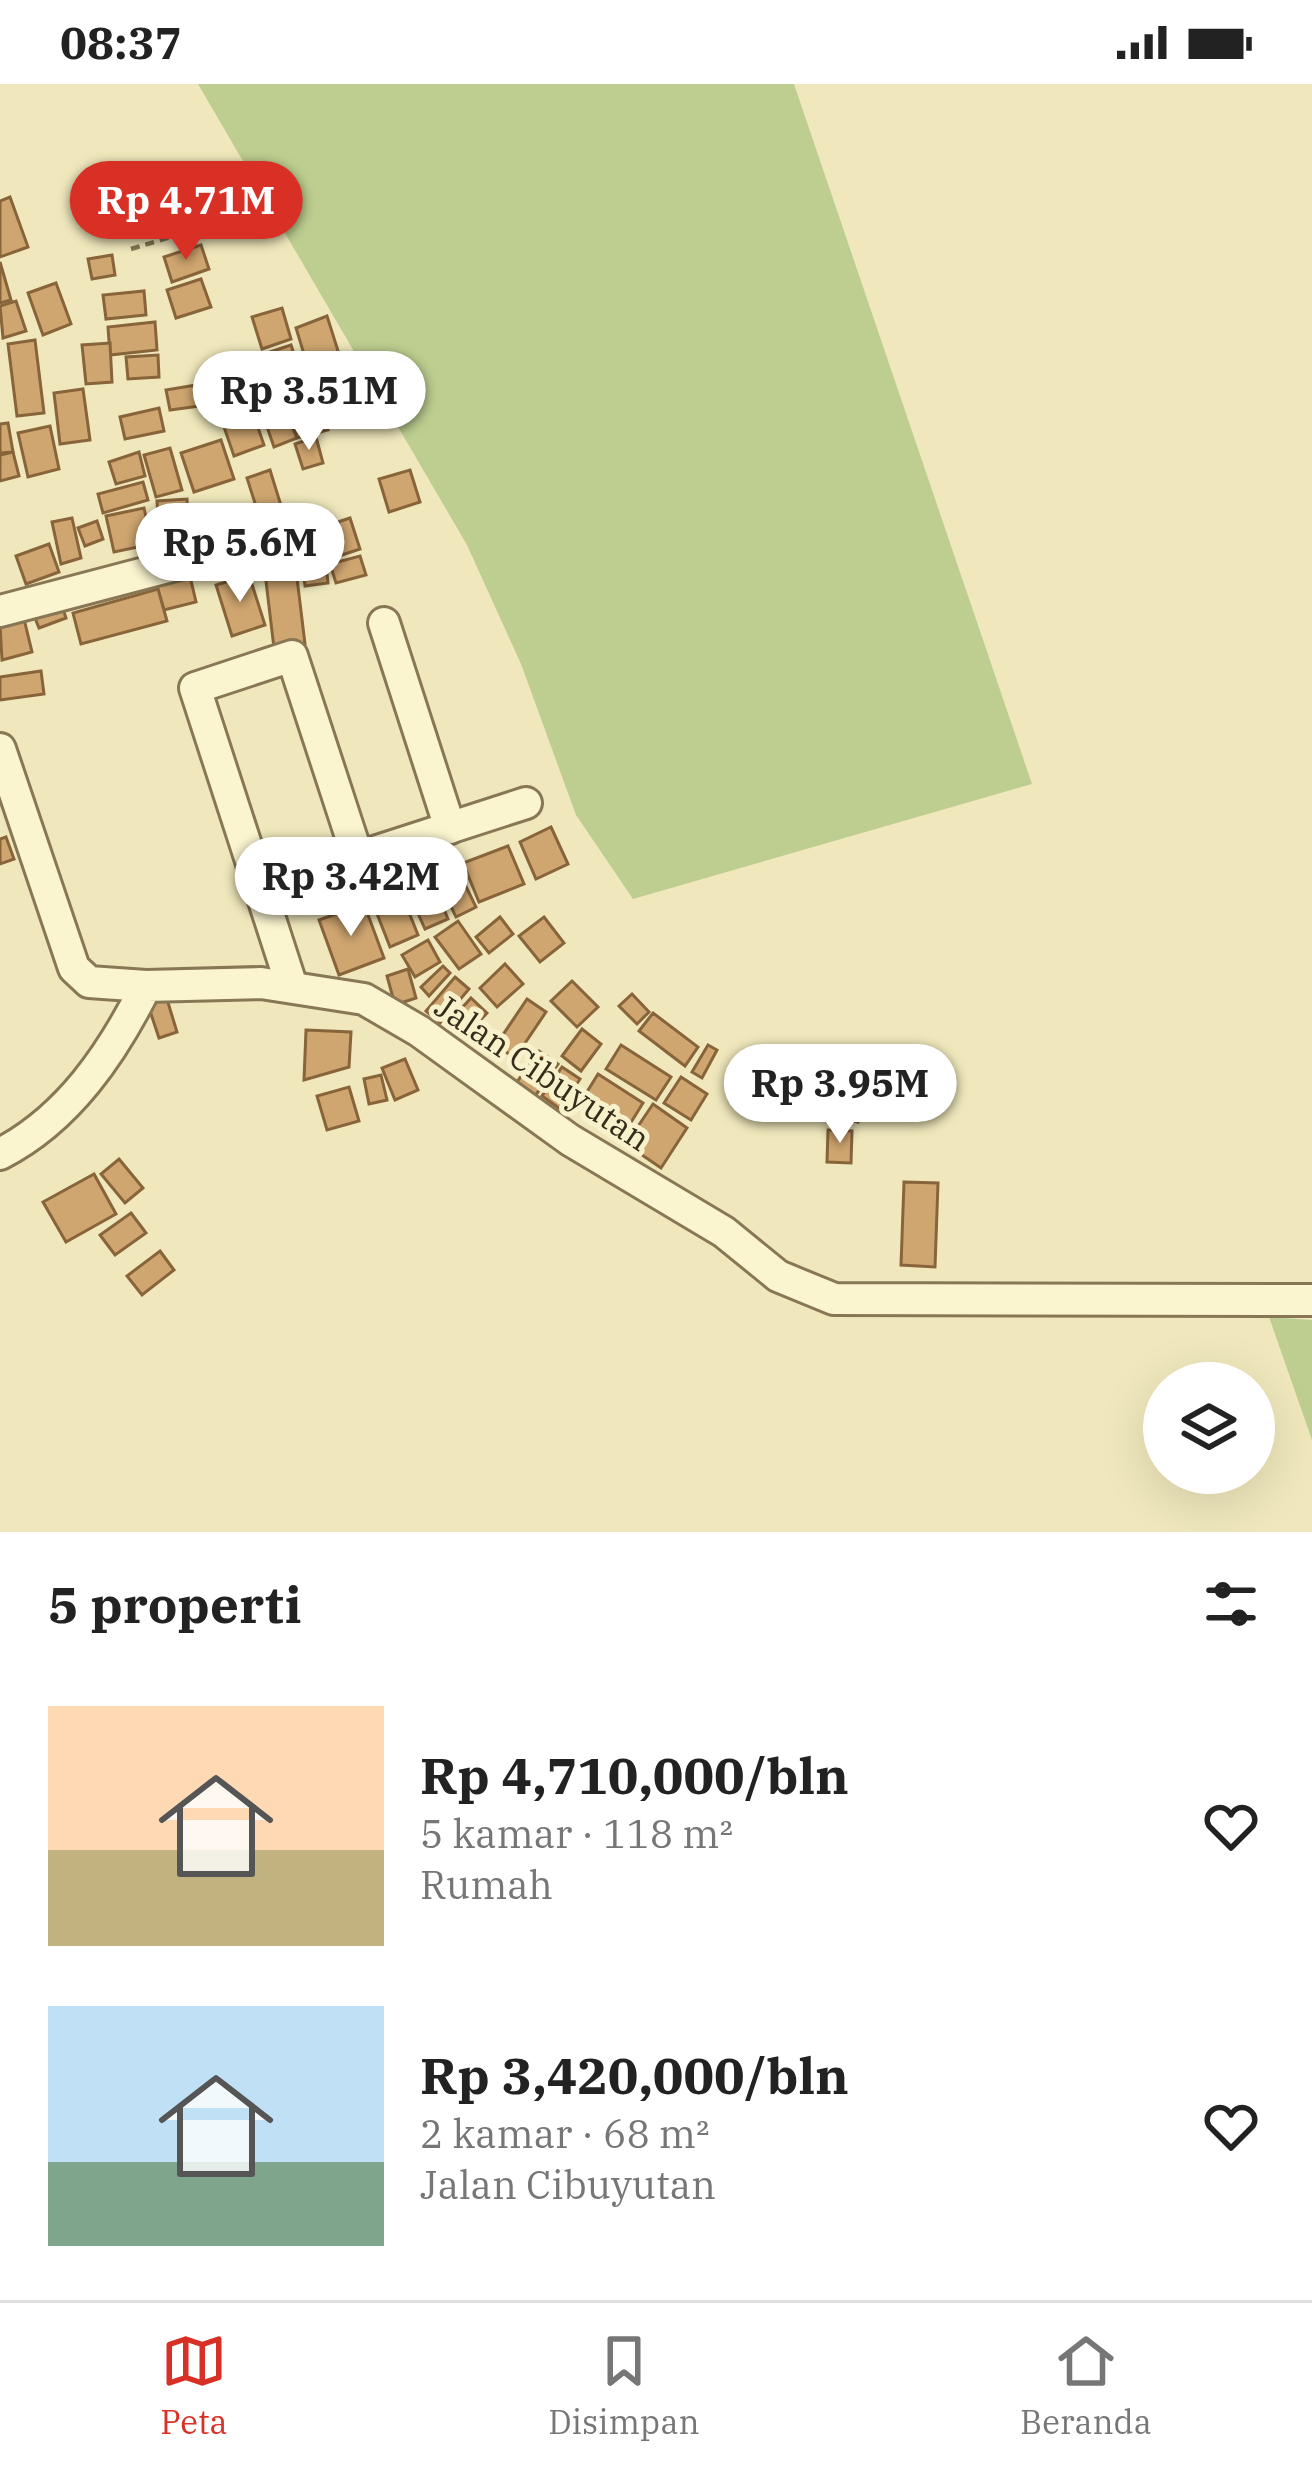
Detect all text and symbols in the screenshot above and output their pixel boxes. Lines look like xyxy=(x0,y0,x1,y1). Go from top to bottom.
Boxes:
text: 08:37 xyxy=(60,13,182,71)
pin: Rp 4.71M xyxy=(62,161,310,263)
text: Rp 4.71M xyxy=(97,174,275,225)
pin: Rp 3.51M xyxy=(185,351,433,453)
text: Rp 3.51M xyxy=(220,364,398,415)
pin: Rp 5.6M xyxy=(129,503,351,605)
text: Rp 5.6M xyxy=(162,516,318,567)
pin: Rp 3.42M xyxy=(227,837,475,939)
text: Rp 3.42M xyxy=(262,850,440,901)
street label: Jalan Cibuyutan xyxy=(427,984,659,1160)
pin: Rp 3.95M xyxy=(716,1044,964,1146)
text: Rp 3.95M xyxy=(751,1057,929,1108)
map controls xyxy=(1143,1362,1275,1494)
button: layers xyxy=(1143,1362,1275,1494)
text: 5 properti xyxy=(48,1571,301,1637)
icon: filters xyxy=(1198,1571,1264,1637)
text: Rp 4,710,000/bln xyxy=(420,1742,849,1808)
icon: home xyxy=(144,1754,288,1898)
icon: heart xyxy=(1198,1793,1264,1859)
text: 5 kamar · 118 m² xyxy=(420,1808,733,1859)
text: Rumah xyxy=(420,1859,553,1910)
text: Rp 3,420,000/bln xyxy=(420,2042,849,2108)
icon: home xyxy=(144,2054,288,2198)
icon: heart xyxy=(1198,2093,1264,2159)
text: 2 kamar · 68 m² xyxy=(420,2108,710,2159)
text: Jalan Cibuyutan xyxy=(420,2159,716,2210)
tab: Peta xyxy=(160,2328,228,2443)
tab: Disimpan xyxy=(548,2328,700,2443)
tab: Beranda xyxy=(1020,2328,1152,2443)

